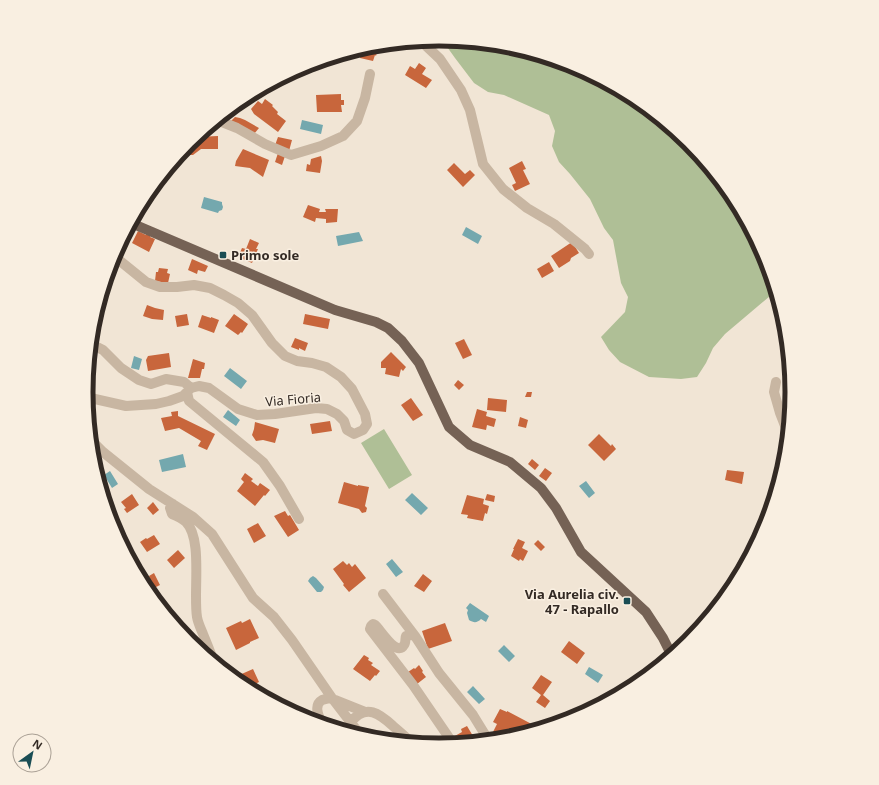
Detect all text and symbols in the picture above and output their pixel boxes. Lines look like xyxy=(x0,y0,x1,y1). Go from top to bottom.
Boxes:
place label: Primo sole xyxy=(231,246,299,264)
marker: Primo sole xyxy=(218,250,228,260)
street label: Via Fioria xyxy=(264,388,322,410)
place label: Via Aurelia civ. 47 - Rapallo xyxy=(525,585,619,618)
marker: Via Aurelia civ. 47 - Rapallo xyxy=(622,596,632,606)
north arrow xyxy=(12,733,52,773)
text: N xyxy=(30,735,46,753)

